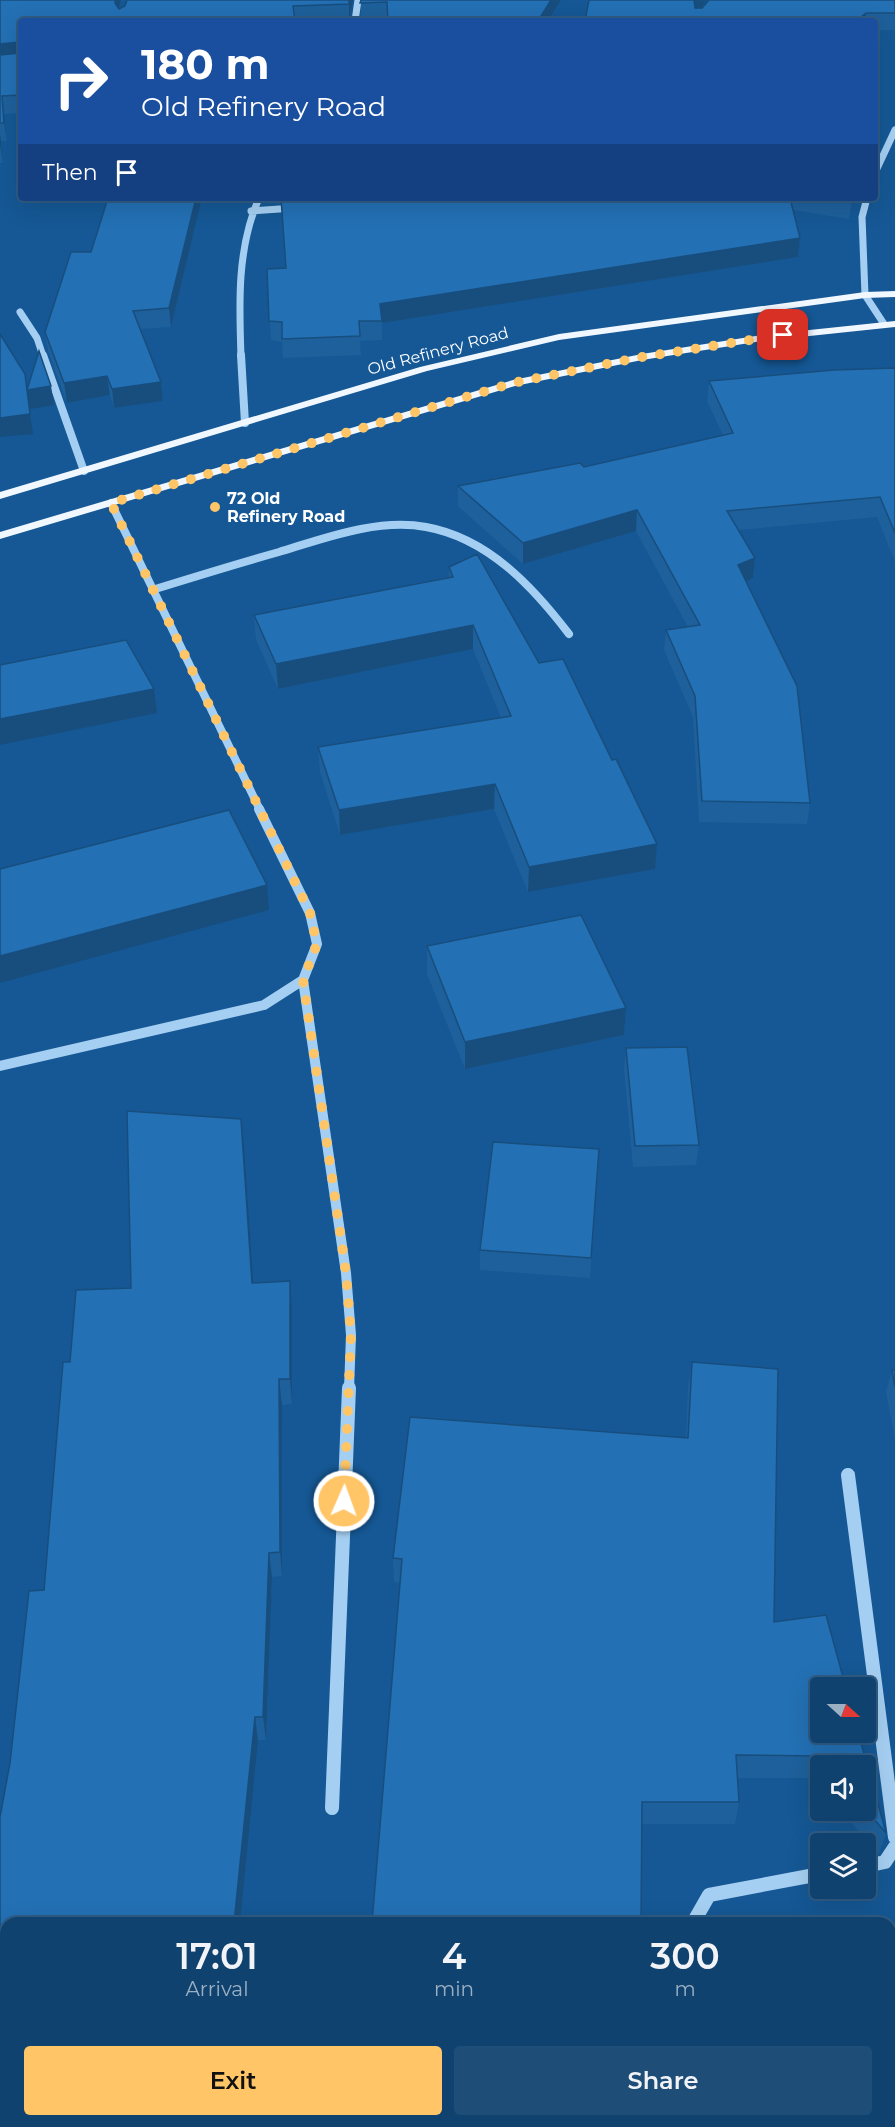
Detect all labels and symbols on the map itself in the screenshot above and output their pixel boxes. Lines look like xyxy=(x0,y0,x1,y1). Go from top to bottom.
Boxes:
pin xyxy=(757,309,808,360)
street label: Old Refinery Road xyxy=(365,323,511,379)
place label: 72 Old Refinery Road xyxy=(227,489,345,526)
marker: 72 Old Refinery Road xyxy=(208,500,222,514)
position arrow xyxy=(312,1469,376,1533)
north arrow xyxy=(810,1677,876,1743)

